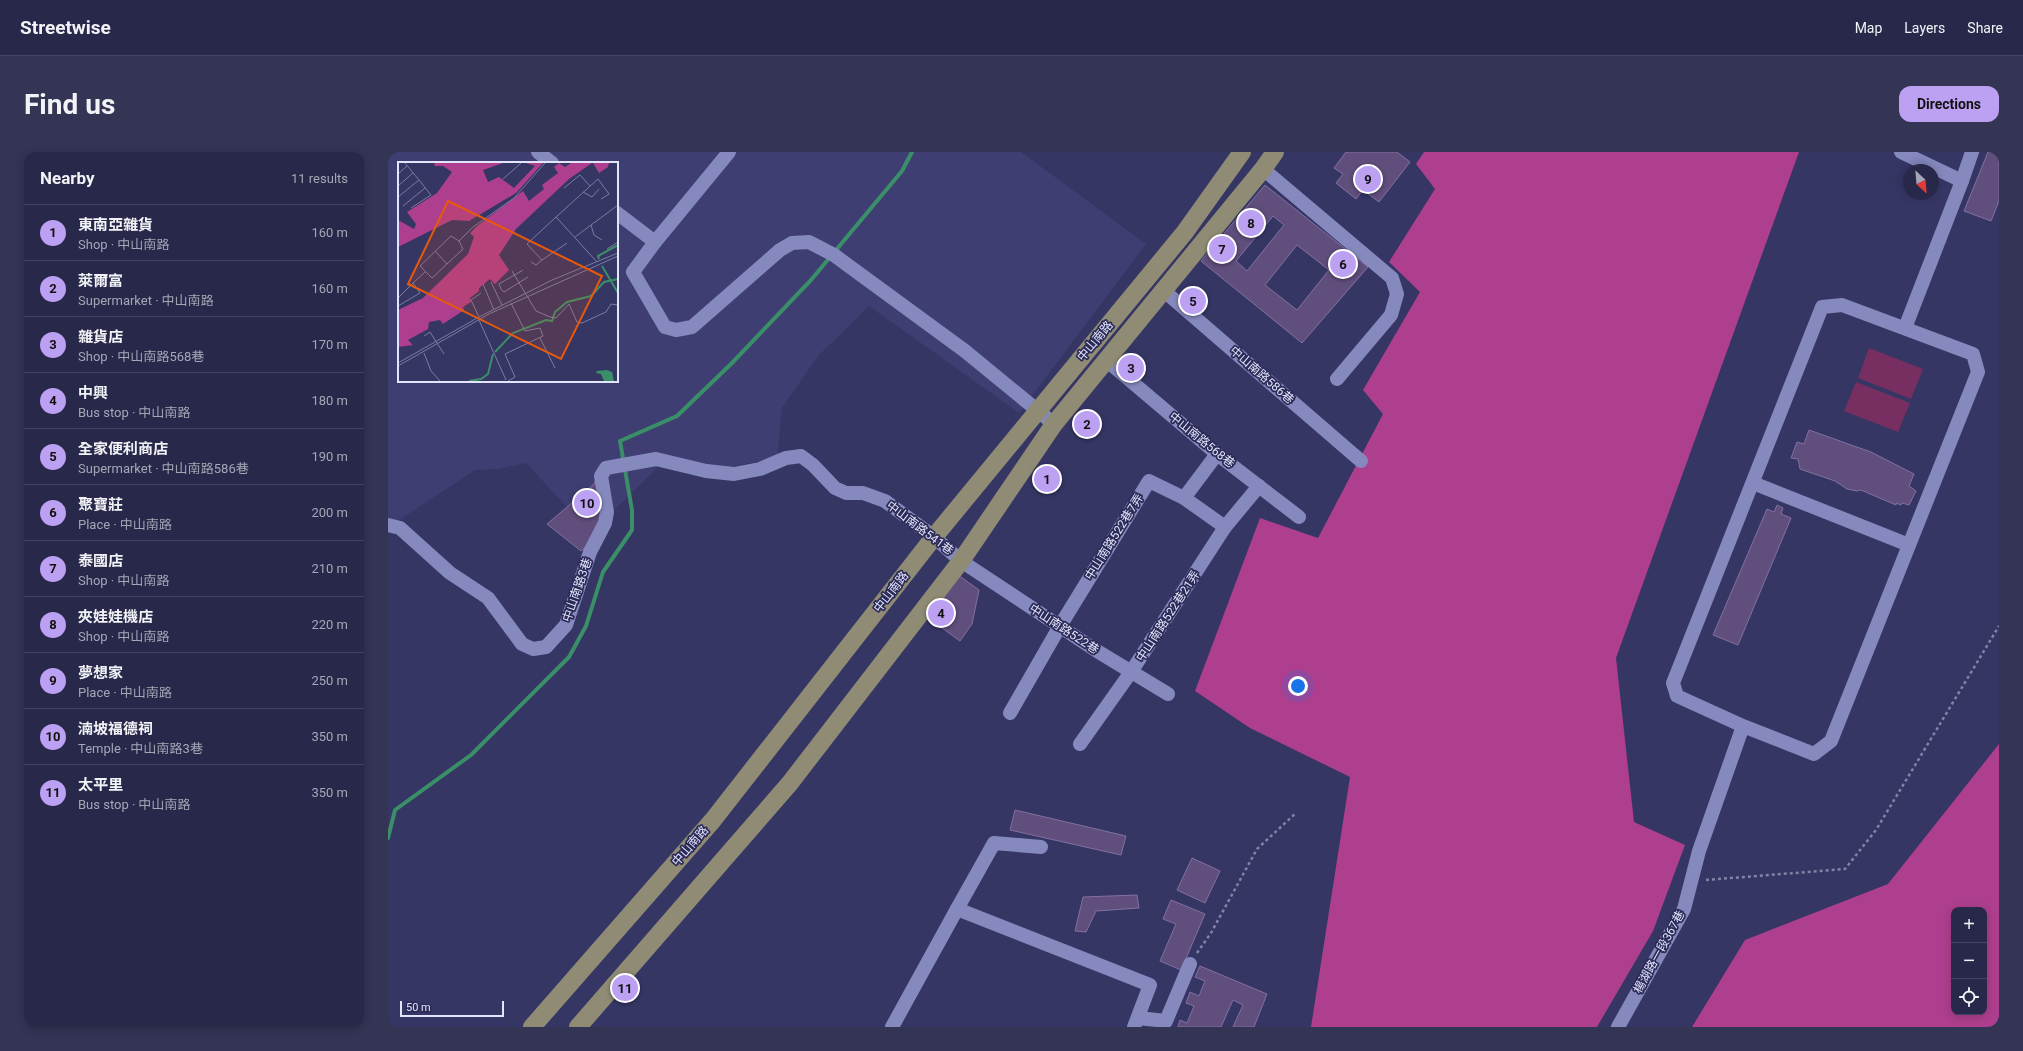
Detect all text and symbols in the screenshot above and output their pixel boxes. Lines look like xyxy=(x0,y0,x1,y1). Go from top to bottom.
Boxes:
text: Streetwise xyxy=(20,16,111,39)
text: Map xyxy=(1855,20,1882,36)
text: Layers xyxy=(1904,20,1945,36)
text: Share xyxy=(1967,20,2003,36)
button: Directions xyxy=(1899,86,1999,122)
text: Find us xyxy=(24,88,115,121)
inset map xyxy=(398,162,618,382)
pin: 9 xyxy=(1355,164,1381,194)
north arrow xyxy=(1903,164,1939,200)
text: Nearby xyxy=(40,168,95,188)
text: 11 results xyxy=(291,171,348,186)
pin: 8 xyxy=(1238,208,1264,238)
text: 東南亞雜貨 xyxy=(78,216,153,234)
text: 1 xyxy=(49,225,57,240)
text: 160 m xyxy=(311,225,348,240)
pin: 7 xyxy=(1209,234,1235,264)
text: Shop · 中山南路 xyxy=(78,237,169,252)
pin: 6 xyxy=(1330,249,1356,279)
text: 萊爾富 xyxy=(78,272,123,290)
text: 2 xyxy=(49,281,57,296)
text: 160 m xyxy=(311,281,348,296)
pin: 5 xyxy=(1180,286,1206,316)
text: Supermarket · 中山南路 xyxy=(78,293,214,308)
street label: 中山南路 xyxy=(1074,318,1116,364)
text: 雜貨店 xyxy=(78,328,123,346)
text: 3 xyxy=(49,337,57,352)
text: 170 m xyxy=(311,337,348,352)
street label: 中山南路586巷 xyxy=(1227,343,1297,407)
text: Shop · 中山南路568巷 xyxy=(78,349,204,364)
pin: 3 xyxy=(1118,353,1144,383)
text: 中興 xyxy=(78,384,108,402)
text: 4 xyxy=(49,393,57,408)
text: 180 m xyxy=(311,393,348,408)
text: Bus stop · 中山南路 xyxy=(78,405,191,420)
pin: 2 xyxy=(1074,409,1100,439)
street label: 中山南路568巷 xyxy=(1166,409,1238,471)
text: 全家便利商店 xyxy=(78,440,168,458)
text: 5 xyxy=(49,449,57,464)
text: 190 m xyxy=(311,449,348,464)
text: Supermarket · 中山南路586巷 xyxy=(78,461,249,476)
pin: 1 xyxy=(1034,464,1060,494)
pin: 10 xyxy=(574,488,600,518)
street label: 中山南路522巷7弄 xyxy=(1082,491,1146,583)
text: 聚寶莊 xyxy=(78,496,123,514)
street label: 中山南路541巷 xyxy=(884,498,956,558)
text: 6 xyxy=(49,505,57,520)
text: 200 m xyxy=(311,505,348,520)
text: Place · 中山南路 xyxy=(78,517,172,532)
text: 泰國店 xyxy=(78,552,123,570)
street label: 中山南路3巷 xyxy=(560,556,594,624)
text: 7 xyxy=(49,561,57,576)
text: 210 m xyxy=(311,561,348,576)
street label: 中山南路522巷21弄 xyxy=(1133,568,1203,664)
street label: 中山南路 xyxy=(871,569,911,615)
text: Shop · 中山南路 xyxy=(78,573,169,588)
pin: 4 xyxy=(928,598,954,628)
street label: 中山南路522巷 xyxy=(1027,601,1101,657)
text: 夾娃娃機店 xyxy=(78,608,153,626)
text: 8 xyxy=(49,617,57,632)
text: 220 m xyxy=(311,617,348,632)
text: Shop · 中山南路 xyxy=(78,629,169,644)
text: 夢想家 xyxy=(78,664,123,682)
text: 9 xyxy=(49,673,57,688)
text: 250 m xyxy=(311,673,348,688)
your location xyxy=(1288,676,1308,696)
text: Place · 中山南路 xyxy=(78,685,172,700)
text: 湳坡福德祠 xyxy=(78,720,153,738)
text: 10 xyxy=(46,729,60,744)
text: 350 m xyxy=(311,729,348,744)
text: Temple · 中山南路3巷 xyxy=(78,741,203,756)
text: 太平里 xyxy=(78,776,123,794)
text: 11 xyxy=(46,785,60,800)
text: 350 m xyxy=(311,785,348,800)
text: Bus stop · 中山南路 xyxy=(78,797,191,812)
street label: 中山南路 xyxy=(669,823,711,869)
map controls xyxy=(1951,907,1987,1015)
button: + xyxy=(1951,907,1987,943)
street label: 楊湖路一段367巷 xyxy=(1631,908,1687,996)
button: − xyxy=(1951,943,1987,979)
pin: 11 xyxy=(612,973,638,1003)
button: locate xyxy=(1951,979,1987,1015)
scale bar xyxy=(400,999,504,1018)
text: 50 m xyxy=(406,1001,431,1014)

